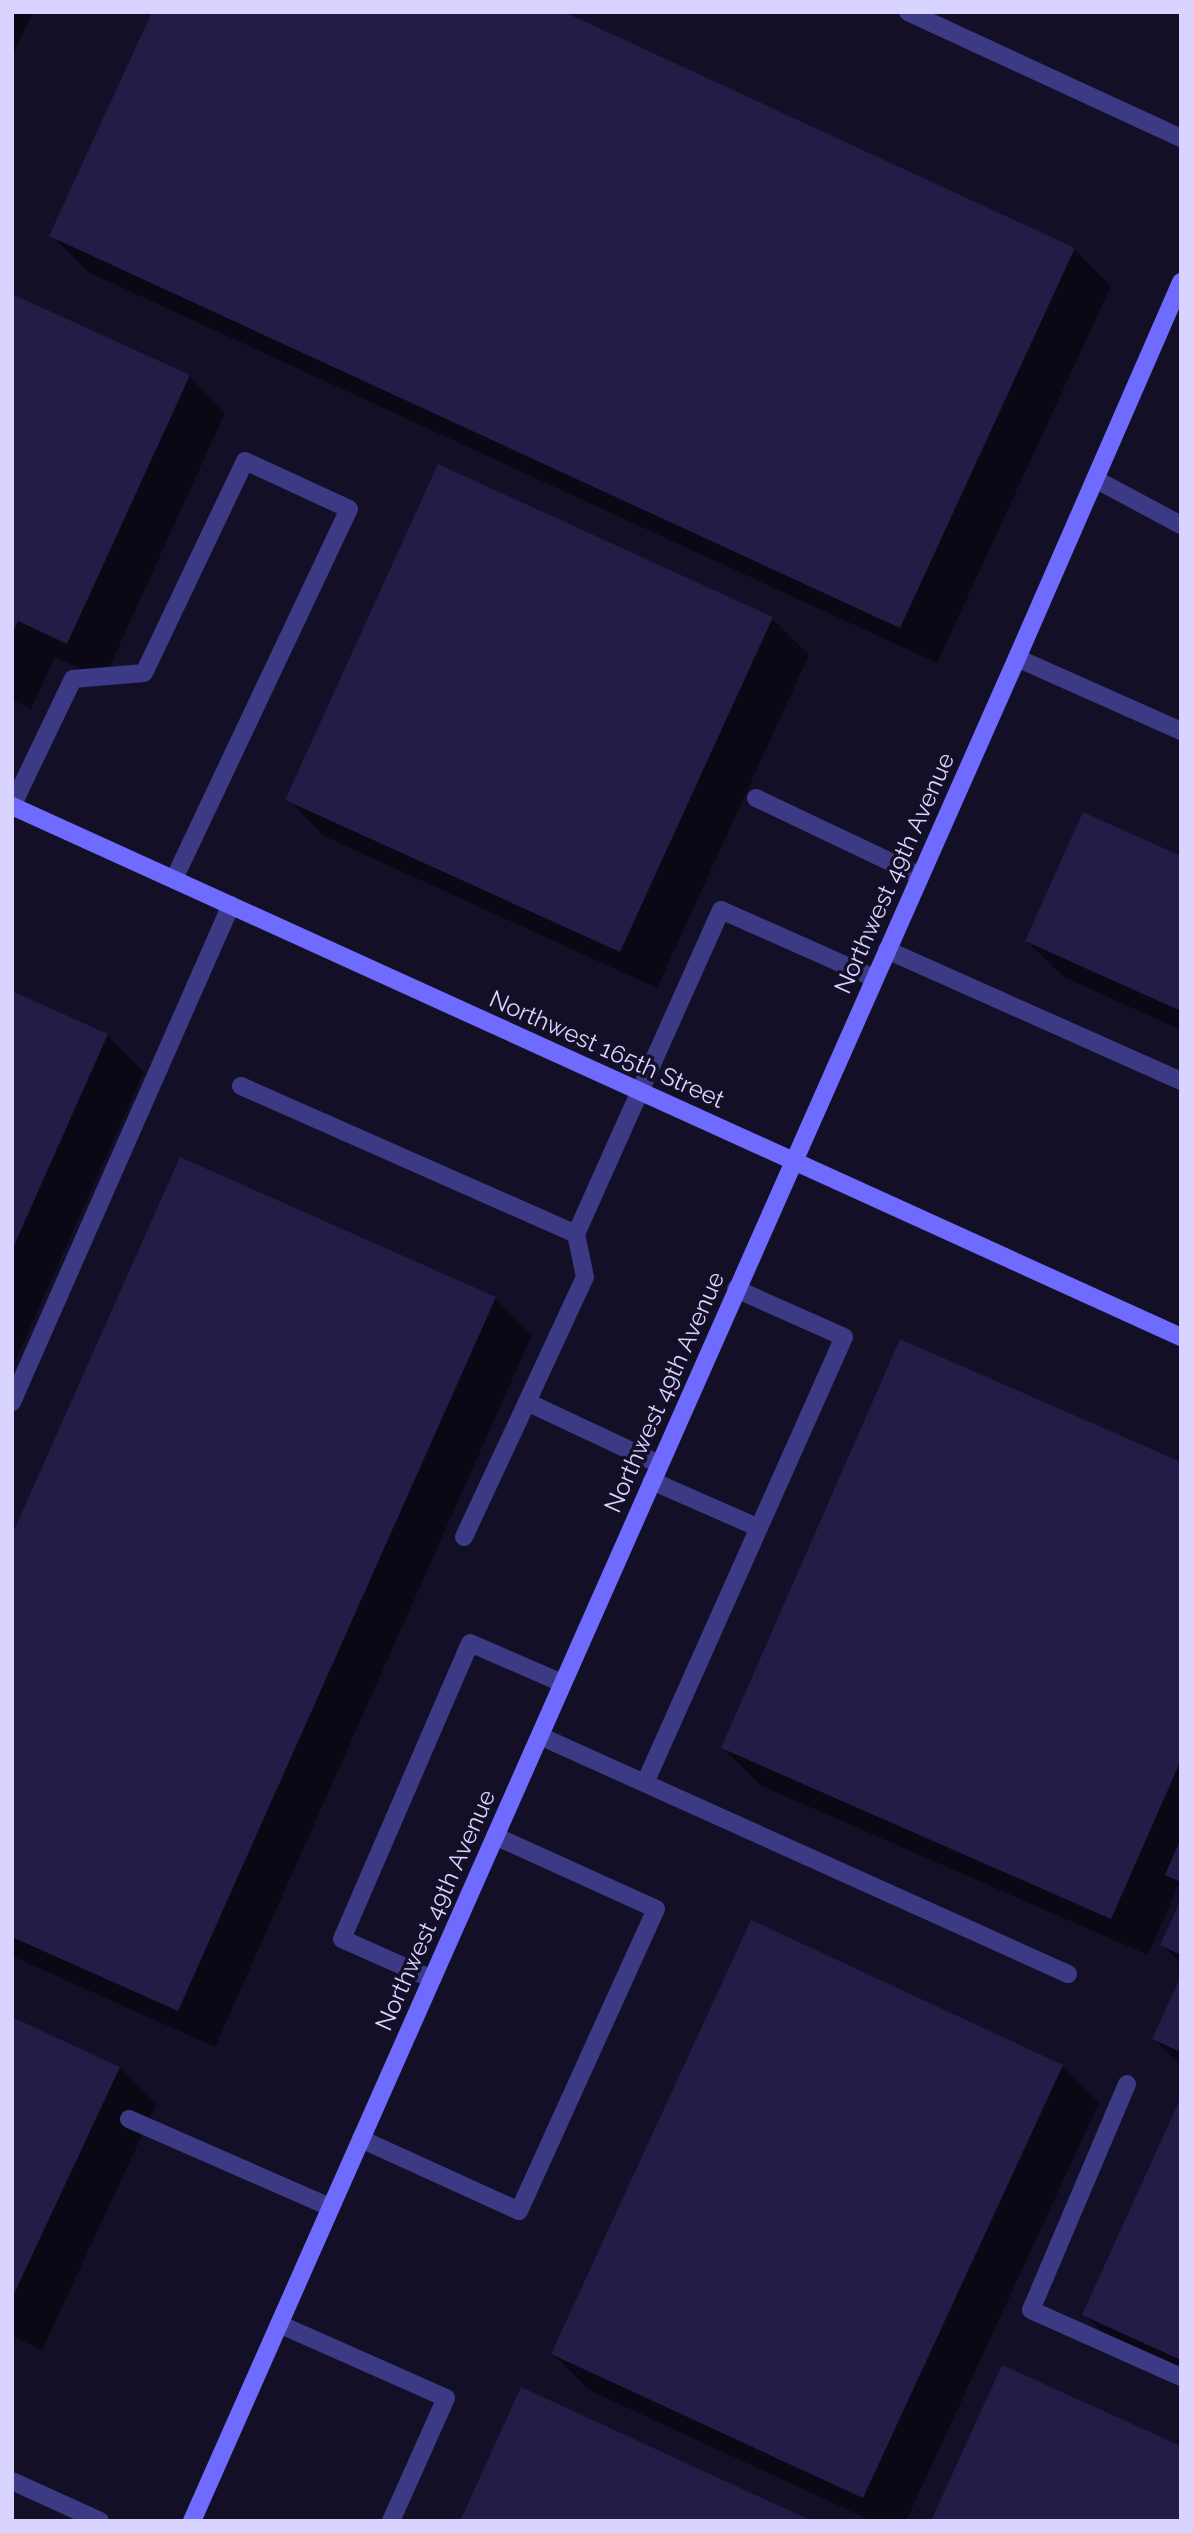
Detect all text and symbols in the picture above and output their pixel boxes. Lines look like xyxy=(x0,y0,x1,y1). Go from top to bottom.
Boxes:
street label: Northwest 49th Avenue xyxy=(828,748,960,998)
street label: Northwest 165th Street xyxy=(485,984,729,1114)
street label: Northwest 49th Avenue xyxy=(598,1267,730,1517)
street label: Northwest 49th Avenue xyxy=(369,1785,501,2035)

